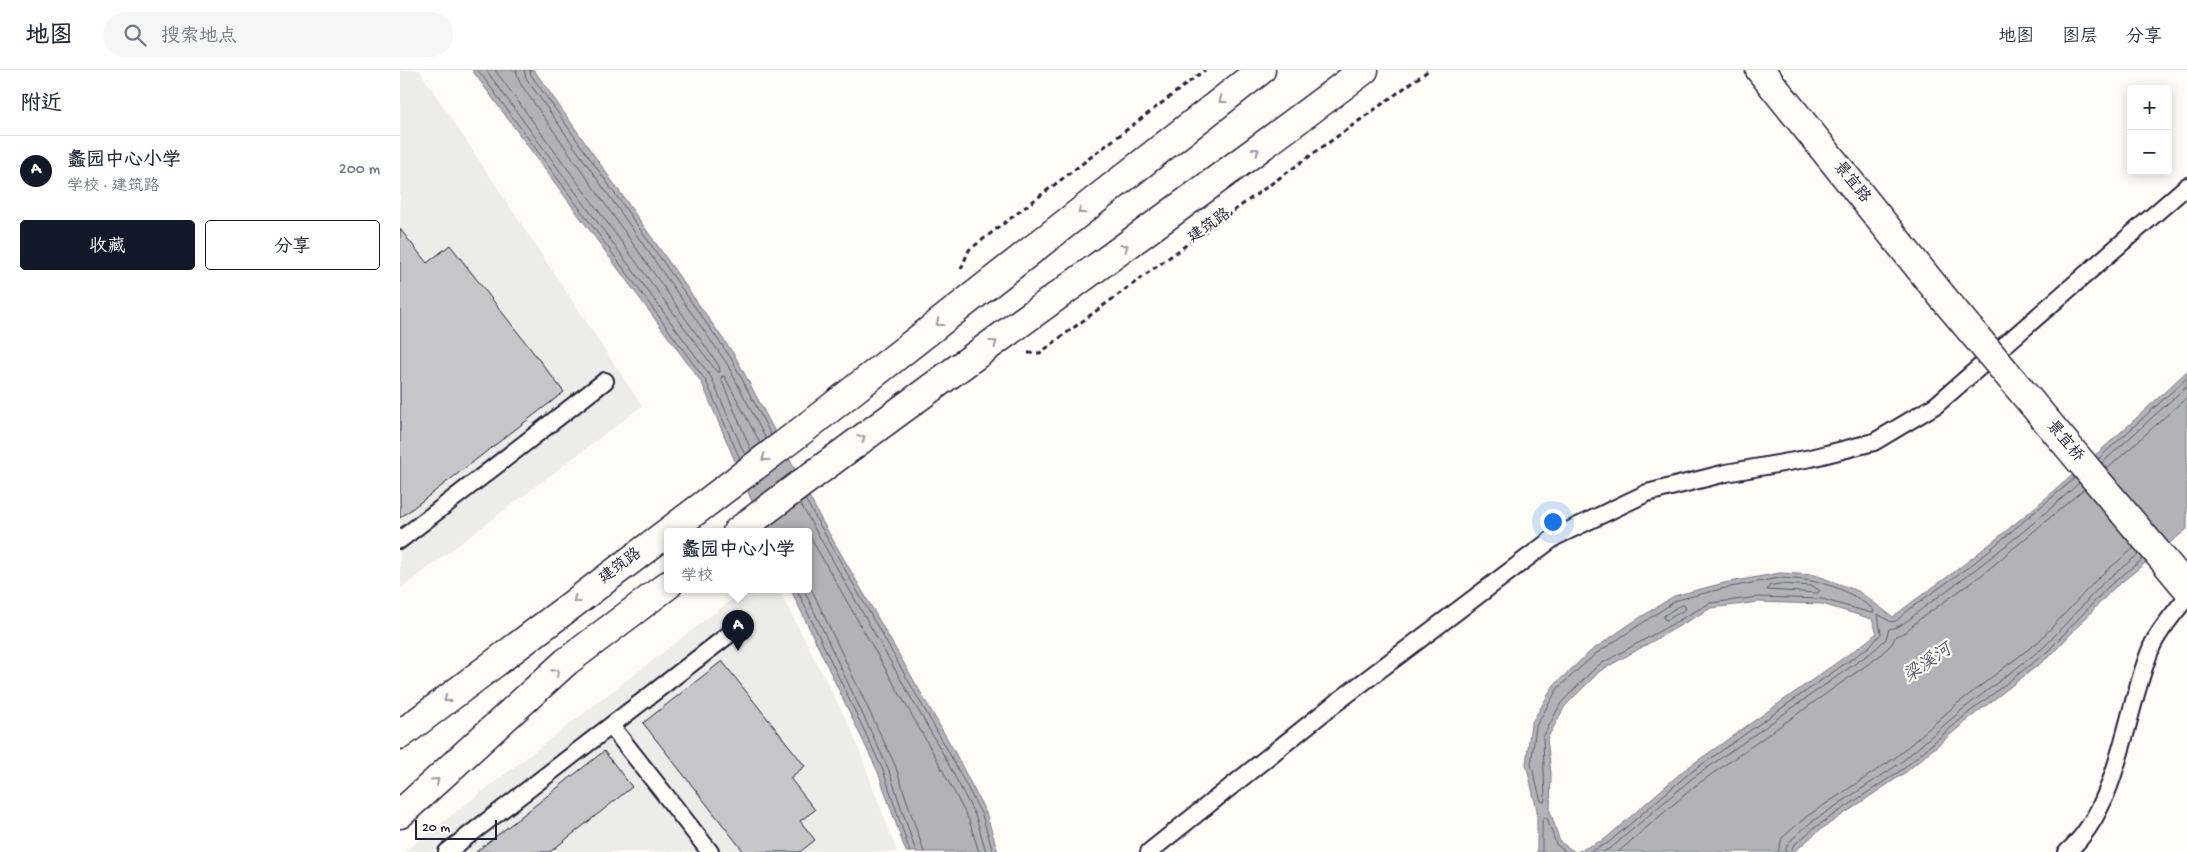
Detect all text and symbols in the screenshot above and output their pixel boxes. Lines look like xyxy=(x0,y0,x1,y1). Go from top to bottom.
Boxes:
search box xyxy=(103,12,453,57)
icon: search xyxy=(121,21,149,49)
text: 地图 xyxy=(25,23,73,52)
text: 搜索地点 xyxy=(161,26,237,49)
text: 地图 xyxy=(1998,27,2034,48)
text: 图层 xyxy=(2062,27,2098,48)
text: 分享 xyxy=(2126,27,2162,48)
map controls xyxy=(2127,85,2172,175)
button: + xyxy=(2127,85,2172,130)
text: 附近 xyxy=(20,93,62,118)
one-way arrow xyxy=(1219,94,1228,102)
button: − xyxy=(2127,130,2172,175)
one-way arrow xyxy=(1250,149,1259,157)
text: 蠡园中心小学 xyxy=(67,150,181,173)
street label: 景宜路 xyxy=(1829,157,1875,208)
text: A xyxy=(31,161,41,180)
text: 200 m xyxy=(339,161,380,180)
text: 学校 · 建筑路 xyxy=(67,178,160,197)
street label: 建筑路 xyxy=(1184,204,1235,249)
one-way arrow xyxy=(1078,206,1087,214)
button: 收藏 xyxy=(20,220,195,270)
button: 分享 xyxy=(205,220,380,270)
one-way arrow xyxy=(1119,244,1129,253)
one-way arrow xyxy=(936,317,945,325)
one-way arrow xyxy=(988,340,998,349)
street label: 景宜桥 xyxy=(2041,417,2087,466)
one-way arrow xyxy=(856,436,865,444)
one-way arrow xyxy=(761,452,771,461)
your location xyxy=(1540,509,1566,535)
popup xyxy=(664,528,812,593)
text: 蠡园中心小学 xyxy=(681,540,795,563)
street label: 建筑路 xyxy=(595,543,646,589)
text: 学校 xyxy=(681,568,713,587)
one-way arrow xyxy=(572,594,582,603)
pin: A xyxy=(722,610,754,651)
water label: 梁溪河 xyxy=(1899,637,1959,688)
one-way arrow xyxy=(551,669,560,678)
one-way arrow xyxy=(443,693,453,702)
one-way arrow xyxy=(431,778,440,787)
scale bar xyxy=(415,817,498,840)
text: 20 m xyxy=(422,820,450,837)

